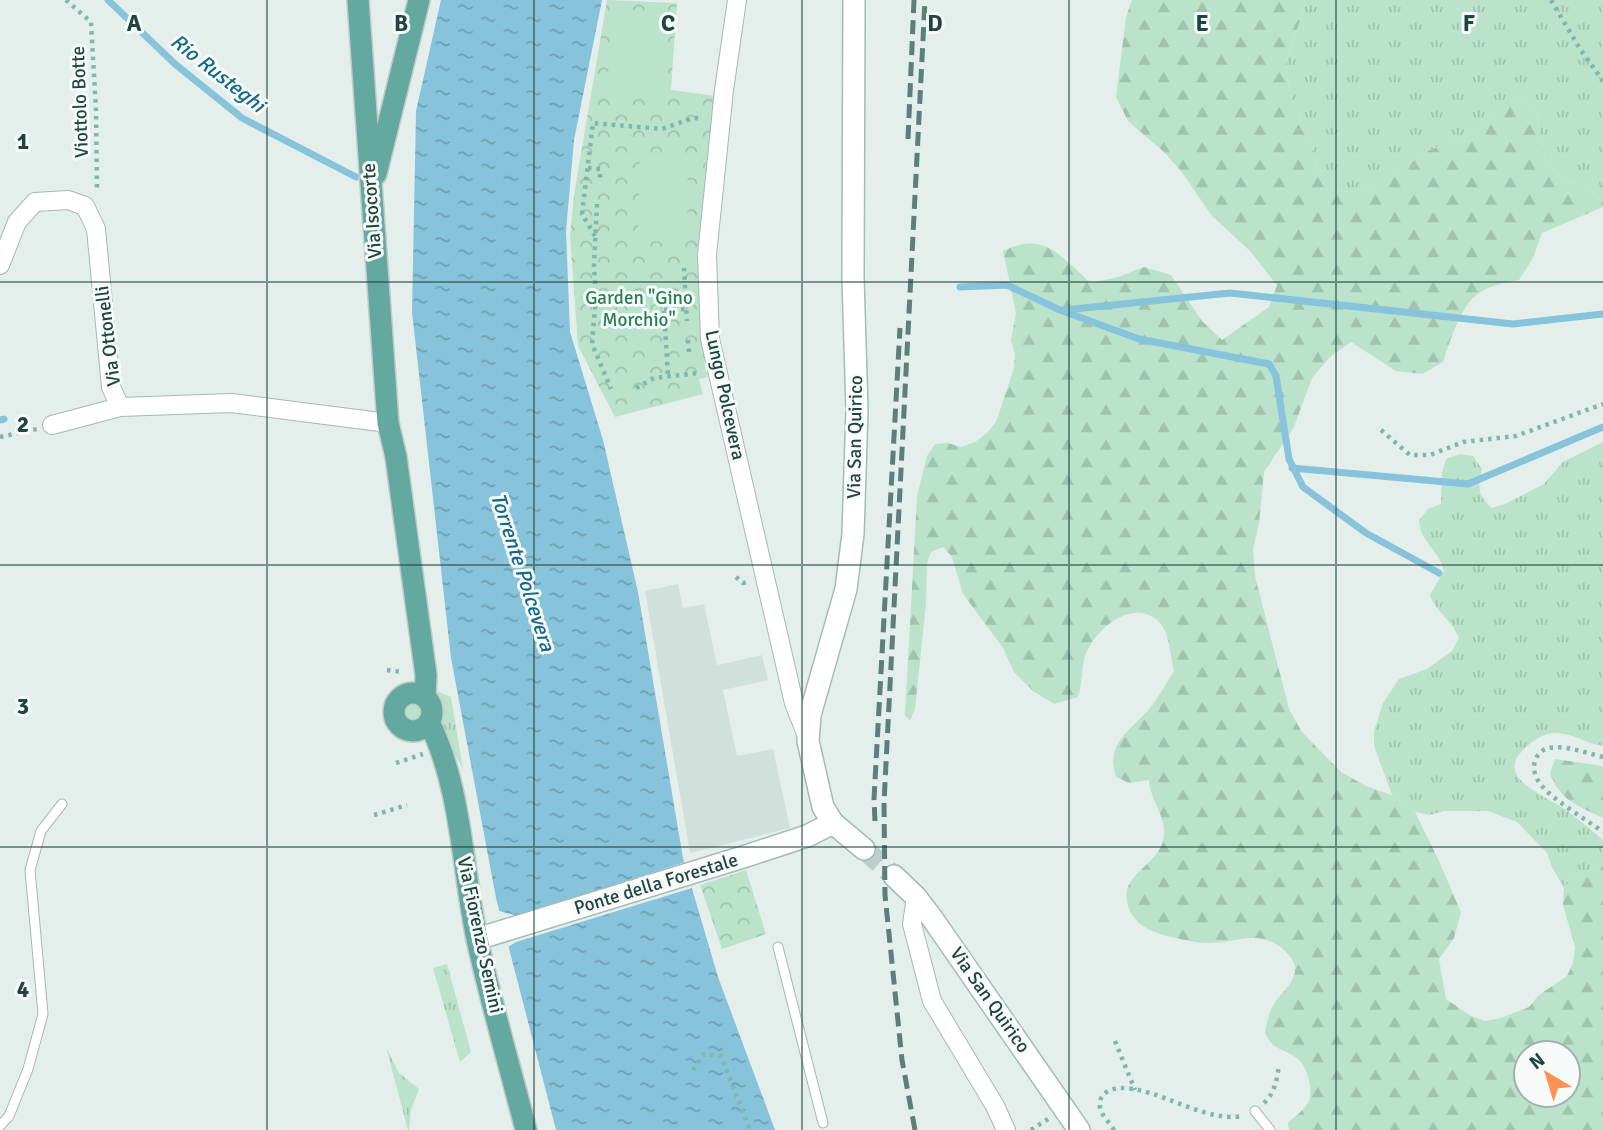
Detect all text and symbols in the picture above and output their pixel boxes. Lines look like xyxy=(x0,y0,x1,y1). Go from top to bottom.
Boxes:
text: A xyxy=(127,9,142,38)
text: B xyxy=(394,9,408,38)
text: C xyxy=(661,9,675,38)
text: D xyxy=(927,9,943,38)
text: E xyxy=(1195,9,1209,38)
text: F xyxy=(1463,9,1475,38)
water label: Rio Rusteghi xyxy=(166,28,272,119)
street label: Viottolo Botte xyxy=(66,46,94,158)
text: 1 xyxy=(17,127,29,156)
street label: Via Isocorte xyxy=(357,162,387,260)
street label: Via Ottonelli xyxy=(90,284,126,388)
park label: Garden "Gino Morchio" xyxy=(585,286,693,332)
street label: Lungo Polcevera xyxy=(700,328,750,462)
street label: Via San Quirico xyxy=(842,375,868,499)
text: 2 xyxy=(17,410,29,439)
water label: Torrente Polcevera xyxy=(485,489,561,656)
text: 3 xyxy=(17,692,29,721)
street label: Ponte della Forestale xyxy=(571,848,741,920)
street label: Via Fiorenzo Semini xyxy=(452,855,508,1015)
street label: Via San Quirico xyxy=(945,942,1035,1058)
text: 4 xyxy=(17,975,29,1004)
north arrow xyxy=(1512,1039,1582,1109)
text: N xyxy=(1525,1048,1550,1075)

